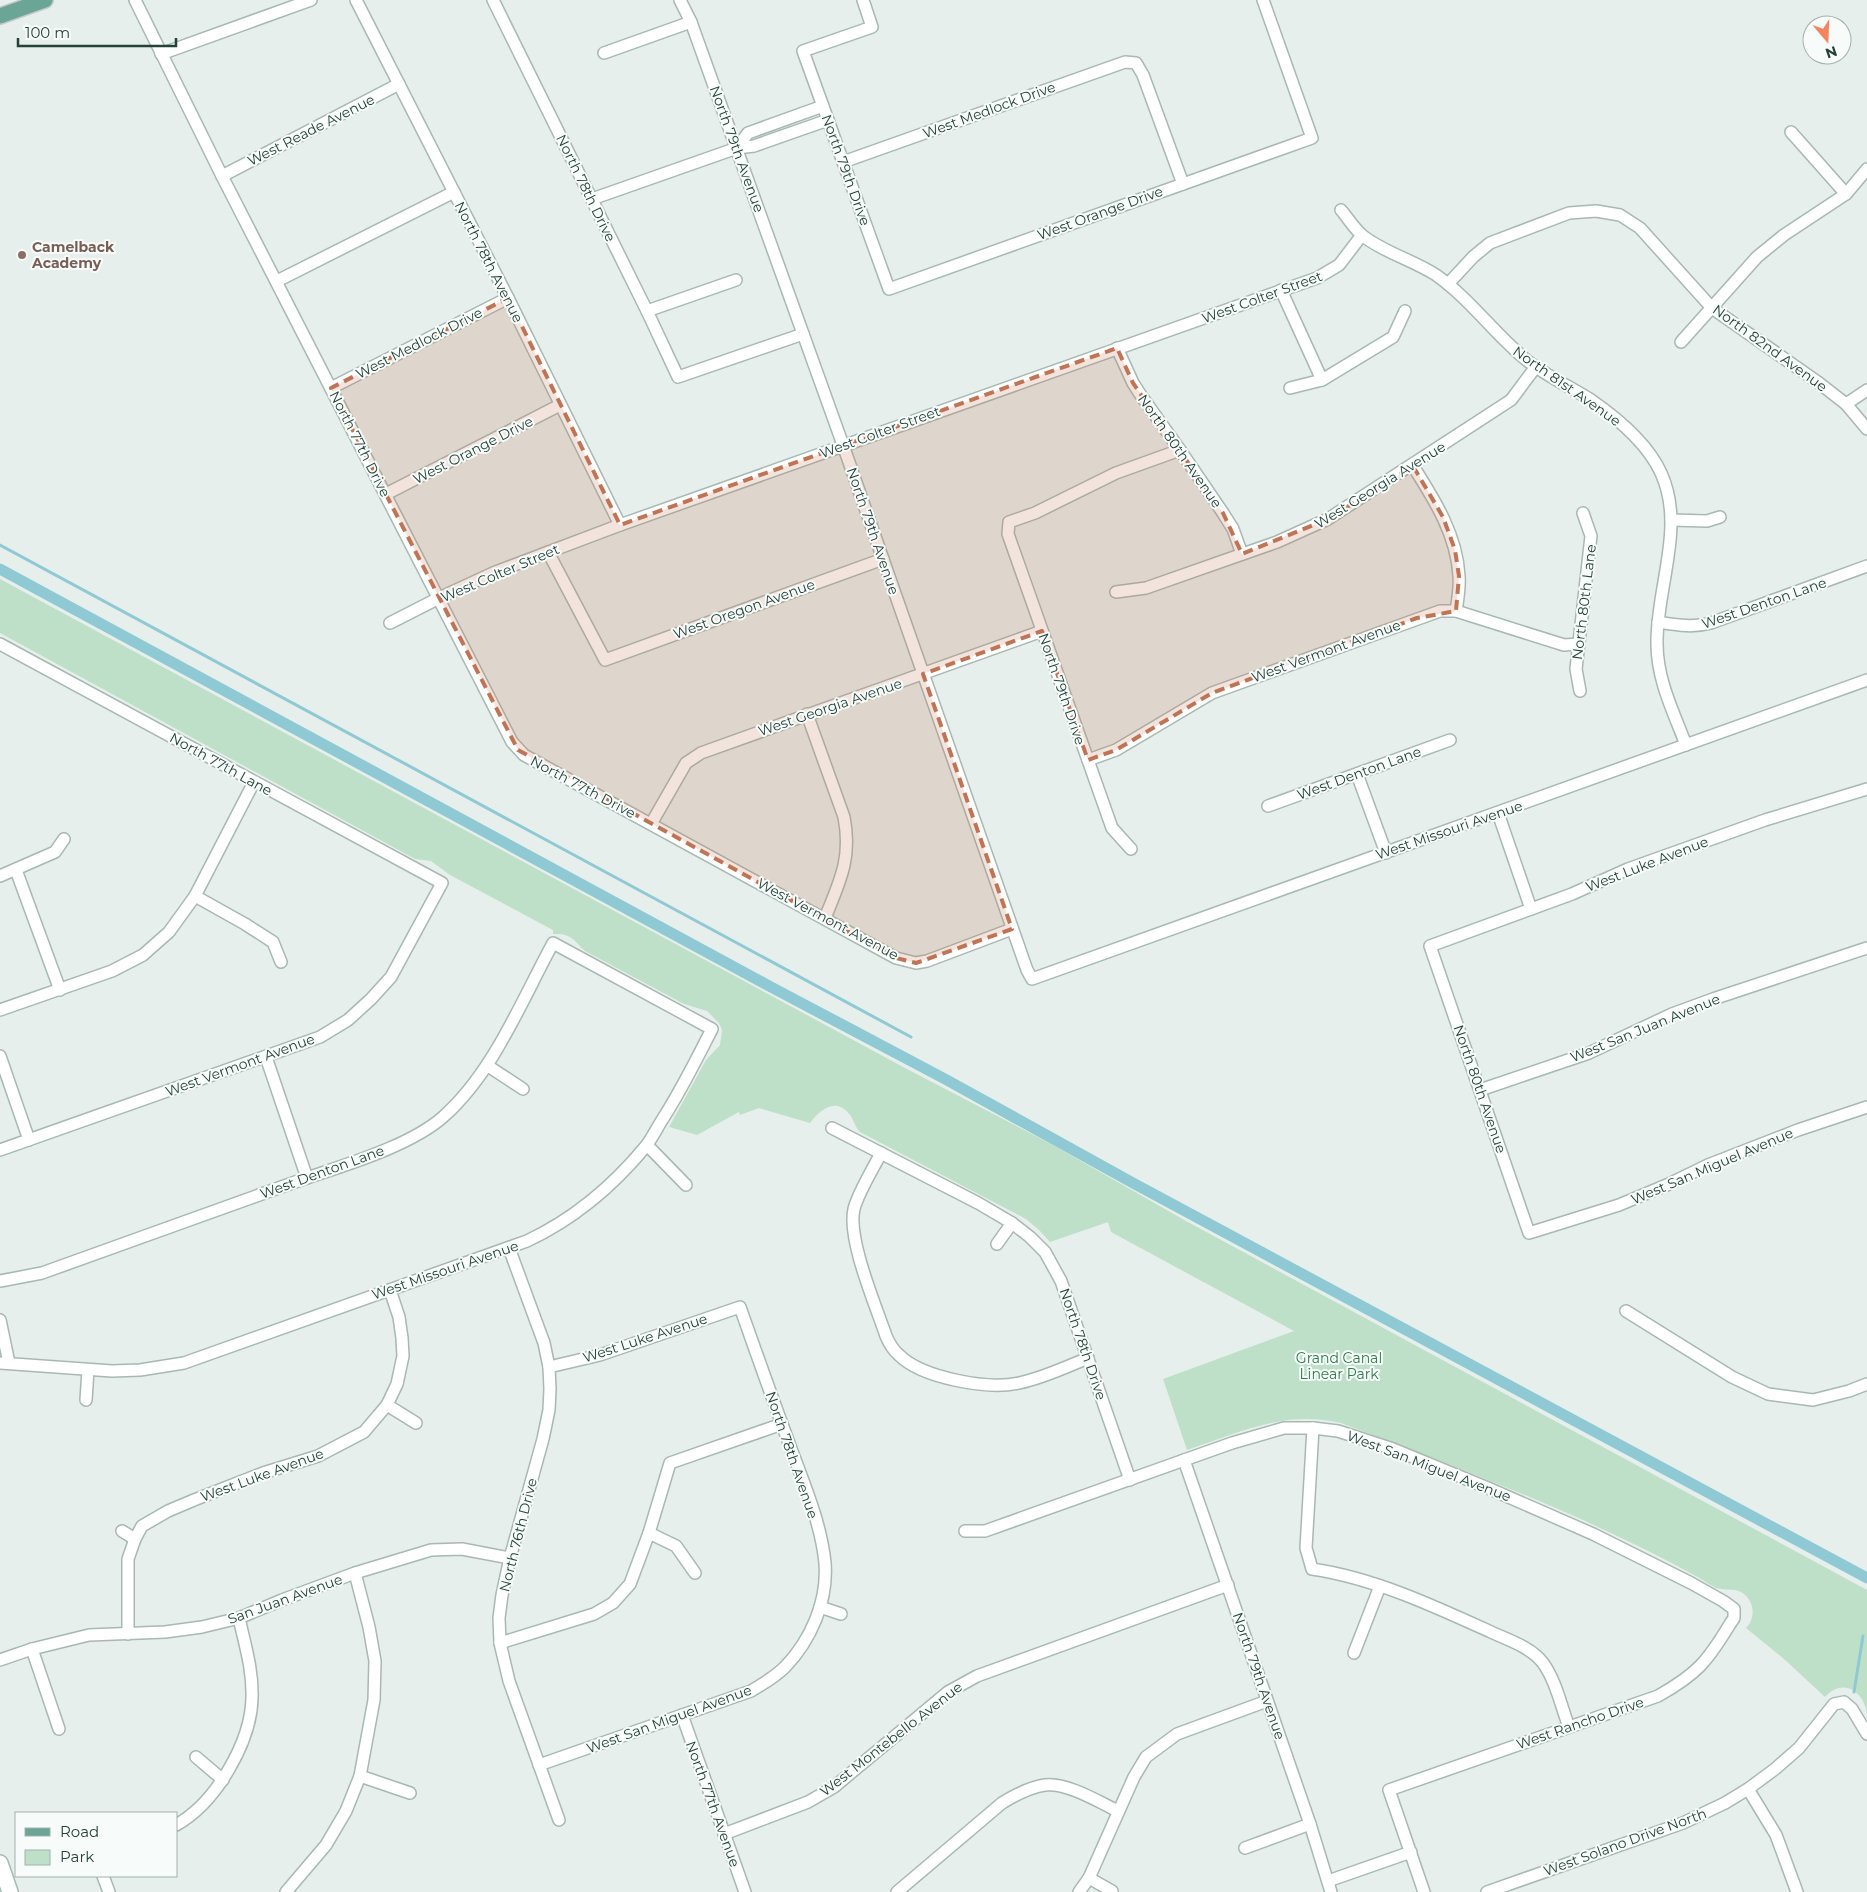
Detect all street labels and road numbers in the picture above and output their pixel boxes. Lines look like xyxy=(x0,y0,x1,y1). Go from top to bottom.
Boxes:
street label: West Medlock Drive xyxy=(920,78,1058,142)
street label: North 79th Avenue xyxy=(706,83,768,215)
street label: West Reade Avenue xyxy=(244,90,378,170)
street label: North 79th Drive xyxy=(817,112,875,228)
street label: North 78th Drive xyxy=(552,131,620,245)
street label: West Orange Drive xyxy=(1035,182,1165,244)
street label: North 78th Avenue xyxy=(451,198,527,326)
street label: West Colter Street xyxy=(1199,267,1325,327)
street label: North 82nd Avenue xyxy=(1709,300,1831,396)
street label: West Medlock Drive xyxy=(353,303,485,383)
street label: North 81st Avenue xyxy=(1509,342,1625,430)
street label: North 77th Drive xyxy=(326,388,394,500)
street label: North 80th Avenue xyxy=(1134,391,1226,511)
street label: West Colter Street xyxy=(817,402,943,462)
street label: West Orange Drive xyxy=(410,412,536,488)
street label: West Georgia Avenue xyxy=(1311,437,1449,533)
street label: North 79th Avenue xyxy=(843,465,903,597)
street label: West Colter Street xyxy=(438,540,562,606)
street label: North 80th Lane xyxy=(1568,543,1600,661)
street label: West Denton Lane xyxy=(1699,573,1829,633)
street label: West Oregon Avenue xyxy=(671,575,817,643)
street label: West Vermont Avenue xyxy=(1249,616,1403,686)
street label: North 79th Drive xyxy=(1034,631,1090,747)
street label: West Georgia Avenue xyxy=(756,674,904,740)
street label: North 77th Lane xyxy=(167,728,275,800)
street label: West Denton Lane xyxy=(1295,742,1423,804)
street label: North 77th Drive xyxy=(527,752,639,822)
street label: West Missouri Avenue xyxy=(1373,796,1525,864)
street label: West Luke Avenue xyxy=(1583,832,1711,896)
street label: West Vermont Avenue xyxy=(754,874,902,964)
street label: West San Juan Avenue xyxy=(1567,990,1723,1066)
street label: North 80th Avenue xyxy=(1450,1022,1510,1156)
street label: West Vermont Avenue xyxy=(163,1030,317,1100)
street label: West San Miguel Avenue xyxy=(1628,1124,1796,1208)
street label: West Denton Lane xyxy=(258,1141,386,1203)
street label: West Missouri Avenue xyxy=(369,1236,521,1304)
street label: North 78th Drive xyxy=(1055,1286,1111,1402)
street label: West Luke Avenue xyxy=(580,1309,710,1367)
street label: North 78th Avenue xyxy=(762,1389,822,1521)
street label: West San Miguel Avenue xyxy=(1344,1426,1514,1506)
street label: West Luke Avenue xyxy=(198,1444,326,1506)
street label: North 76th Drive xyxy=(495,1476,541,1594)
street label: San Juan Avenue xyxy=(225,1570,345,1628)
street label: North 79th Avenue xyxy=(1229,1610,1289,1742)
street label: West Montebello Avenue xyxy=(816,1678,966,1800)
street label: West San Miguel Avenue xyxy=(584,1681,754,1757)
street label: West Rancho Drive xyxy=(1514,1693,1646,1753)
street label: North 77th Avenue xyxy=(682,1739,744,1869)
street label: West Solano Drive North xyxy=(1541,1804,1709,1880)

